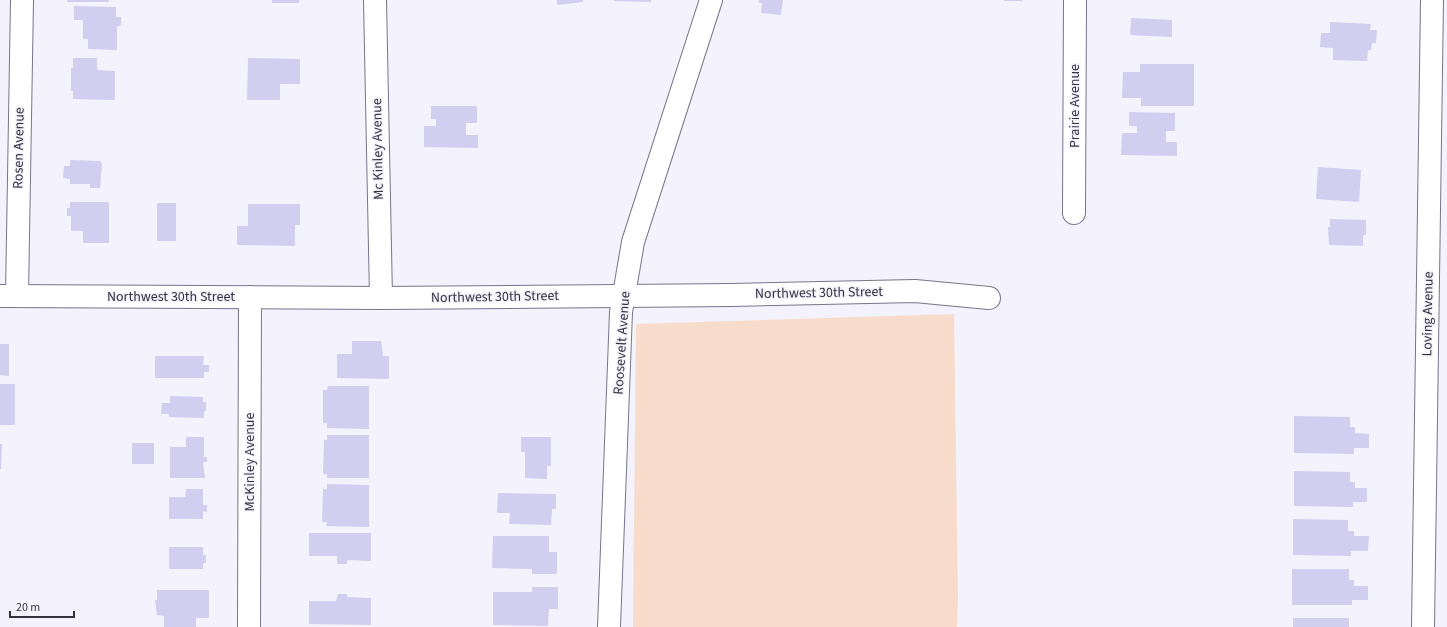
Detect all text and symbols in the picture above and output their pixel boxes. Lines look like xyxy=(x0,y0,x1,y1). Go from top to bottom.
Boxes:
street label: Prairie Avenue xyxy=(1065,64,1085,148)
street label: Mc Kinley Avenue xyxy=(367,98,389,200)
street label: Rosen Avenue xyxy=(8,107,30,189)
street label: Loving Avenue xyxy=(1417,271,1439,357)
street label: Northwest 30th Street xyxy=(755,282,883,304)
street label: Northwest 30th Street xyxy=(431,286,559,308)
street label: Northwest 30th Street xyxy=(107,287,235,307)
street label: Roosevelt Avenue xyxy=(608,291,636,395)
street label: McKinley Avenue xyxy=(240,413,260,511)
scale bar xyxy=(10,593,74,619)
text: 20 m xyxy=(16,599,40,616)

